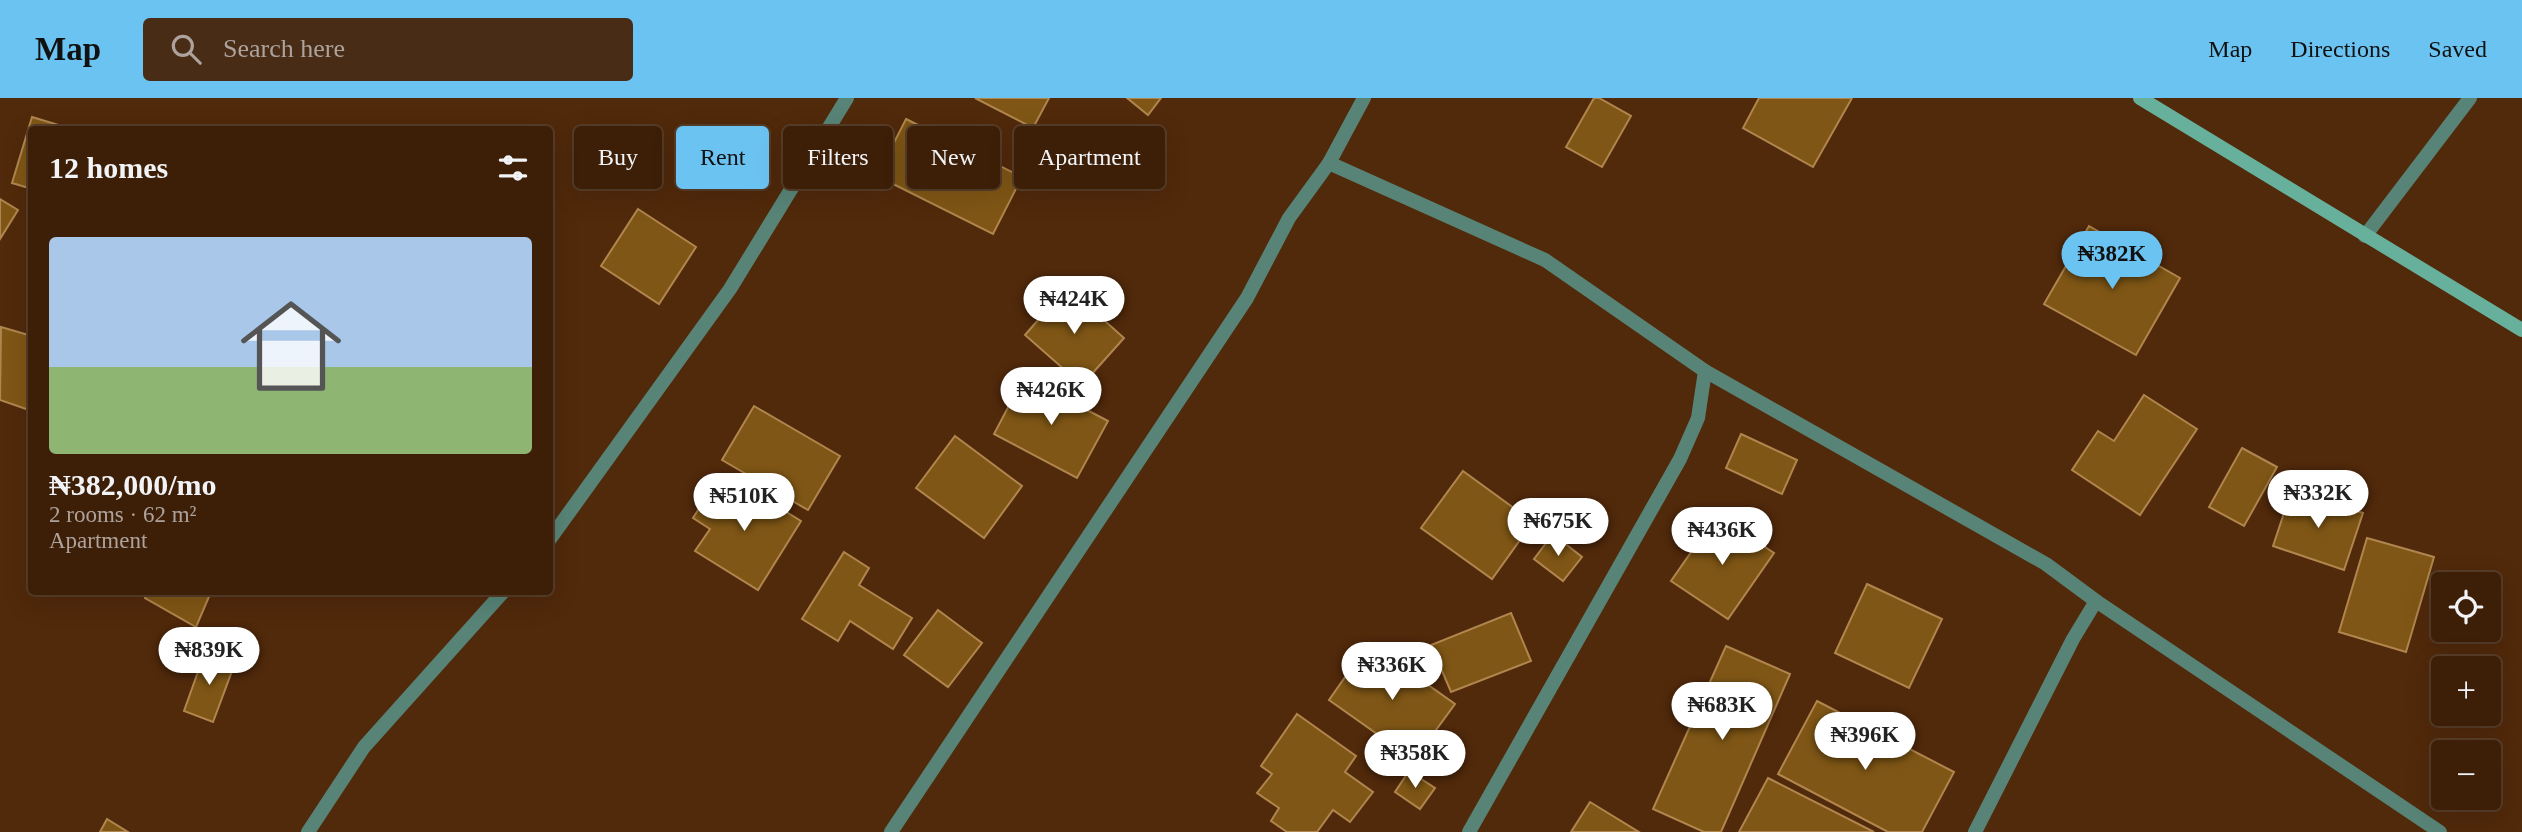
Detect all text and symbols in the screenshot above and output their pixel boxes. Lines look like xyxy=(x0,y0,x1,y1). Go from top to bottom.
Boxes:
search box xyxy=(143,18,633,81)
icon: search xyxy=(167,30,205,68)
text: Map xyxy=(35,31,101,67)
text: Search here xyxy=(223,34,345,63)
text: Map xyxy=(2208,36,2252,62)
text: Directions xyxy=(2290,36,2390,62)
text: Saved xyxy=(2428,36,2487,62)
chip: Buy xyxy=(574,126,662,189)
chip: Rent xyxy=(676,126,769,189)
chip: Filters xyxy=(783,126,893,189)
chip: New xyxy=(907,126,1000,189)
chip: Apartment xyxy=(1014,126,1165,189)
icon: filters xyxy=(494,149,532,187)
text: 12 homes xyxy=(49,151,168,184)
pin: ₦382K xyxy=(2063,232,2161,291)
text: ₦382K xyxy=(2078,241,2147,266)
pin: ₦424K xyxy=(1025,276,1123,336)
icon: home xyxy=(228,283,354,409)
text: ₦424K xyxy=(1040,286,1109,311)
pin: ₦426K xyxy=(1002,368,1100,427)
text: ₦426K xyxy=(1017,377,1086,402)
text: ₦382,000/mo xyxy=(49,468,217,501)
pin: ₦332K xyxy=(2269,470,2367,530)
pin: ₦510K xyxy=(695,474,793,533)
text: ₦332K xyxy=(2284,480,2353,505)
text: ₦510K xyxy=(710,483,779,508)
pin: ₦675K xyxy=(1509,498,1607,558)
text: 2 rooms · 62 m² xyxy=(49,502,196,527)
text: ₦675K xyxy=(1524,508,1593,533)
pin: ₦436K xyxy=(1673,508,1771,567)
text: ₦436K xyxy=(1688,517,1757,542)
text: Apartment xyxy=(49,528,147,553)
map controls xyxy=(2431,572,2501,810)
button: locate xyxy=(2431,572,2501,642)
pin: ₦839K xyxy=(160,628,258,687)
text: ₦839K xyxy=(175,637,244,662)
pin: ₦336K xyxy=(1343,642,1441,702)
text: ₦336K xyxy=(1358,652,1427,677)
button: + xyxy=(2431,656,2501,726)
pin: ₦683K xyxy=(1673,682,1771,742)
text: ₦683K xyxy=(1688,692,1757,717)
pin: ₦396K xyxy=(1816,712,1914,772)
text: ₦396K xyxy=(1831,722,1900,747)
pin: ₦358K xyxy=(1366,730,1464,790)
text: ₦358K xyxy=(1381,740,1450,765)
button: − xyxy=(2431,740,2501,810)

